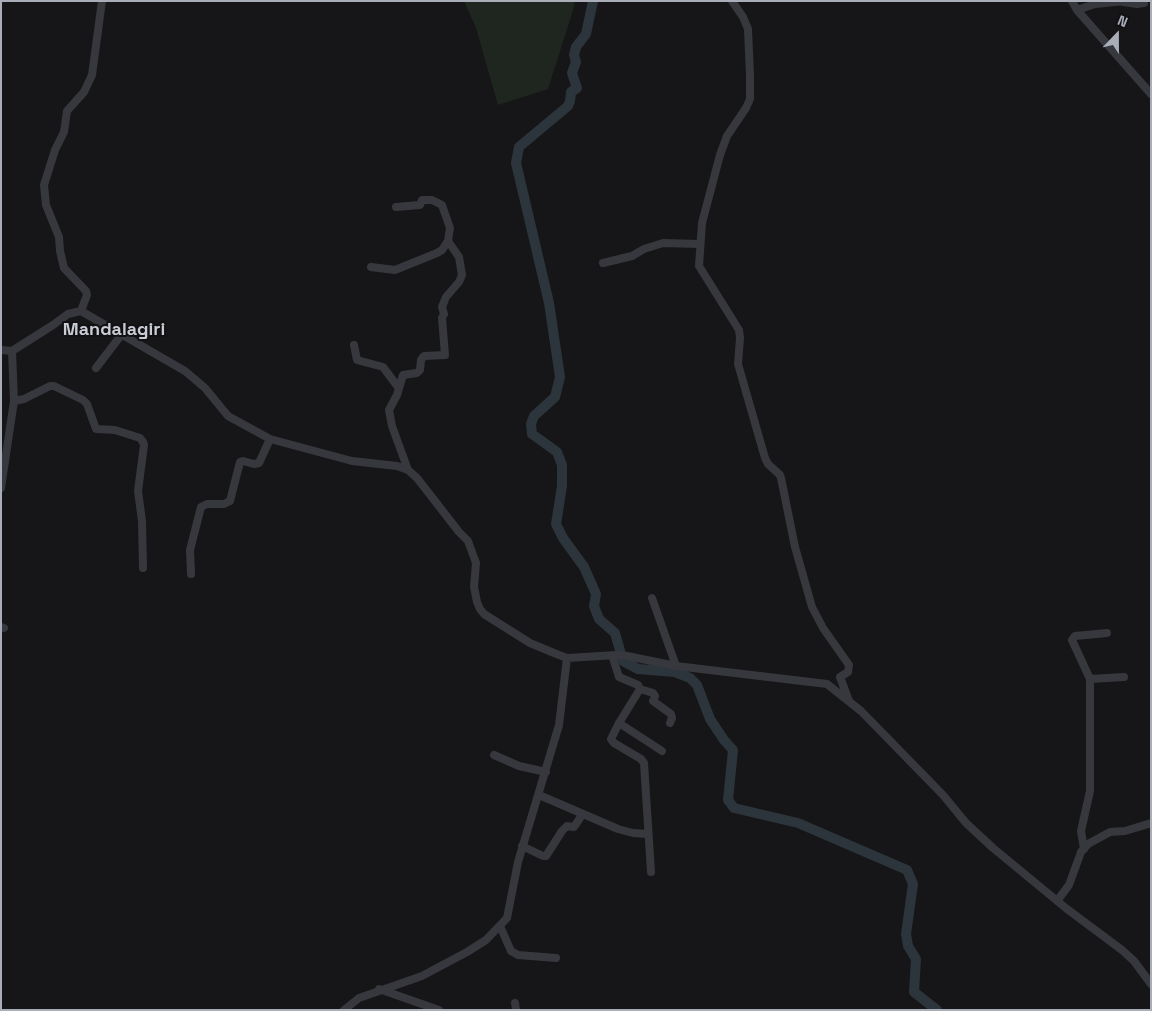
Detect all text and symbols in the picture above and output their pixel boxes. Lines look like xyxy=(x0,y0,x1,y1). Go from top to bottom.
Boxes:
north arrow xyxy=(1092,10,1142,60)
text: N xyxy=(1115,11,1130,31)
district label: Mandalagiri xyxy=(63,319,165,341)

